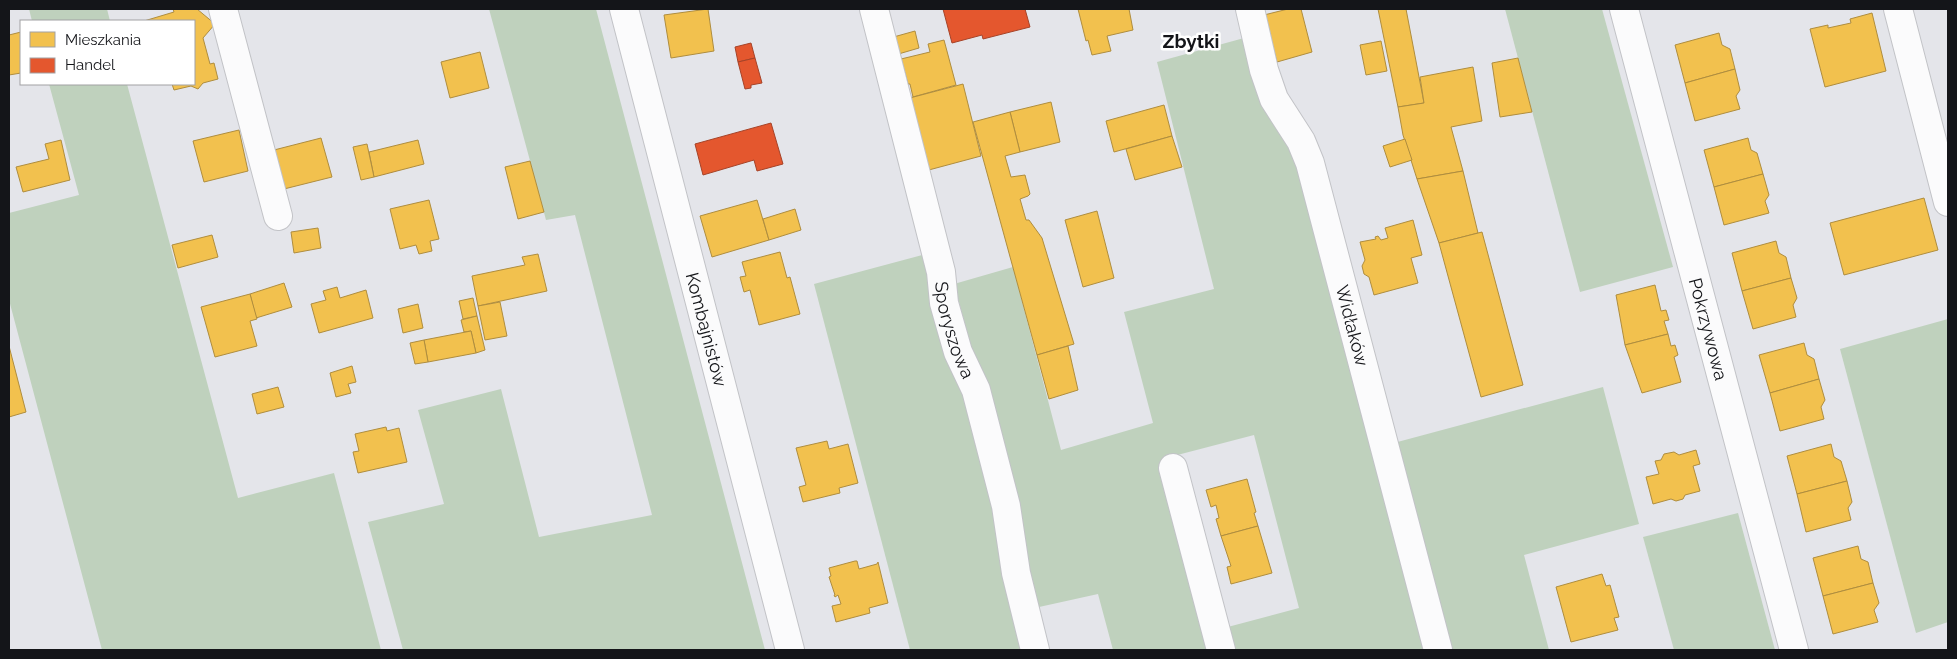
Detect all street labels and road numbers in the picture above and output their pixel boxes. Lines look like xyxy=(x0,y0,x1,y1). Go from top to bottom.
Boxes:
street label: Kombajnistów xyxy=(682,270,732,389)
street label: Pokrzywowa xyxy=(1685,275,1732,382)
street label: Sporyszowa xyxy=(931,280,979,382)
street label: Widłaków xyxy=(1332,283,1374,369)

